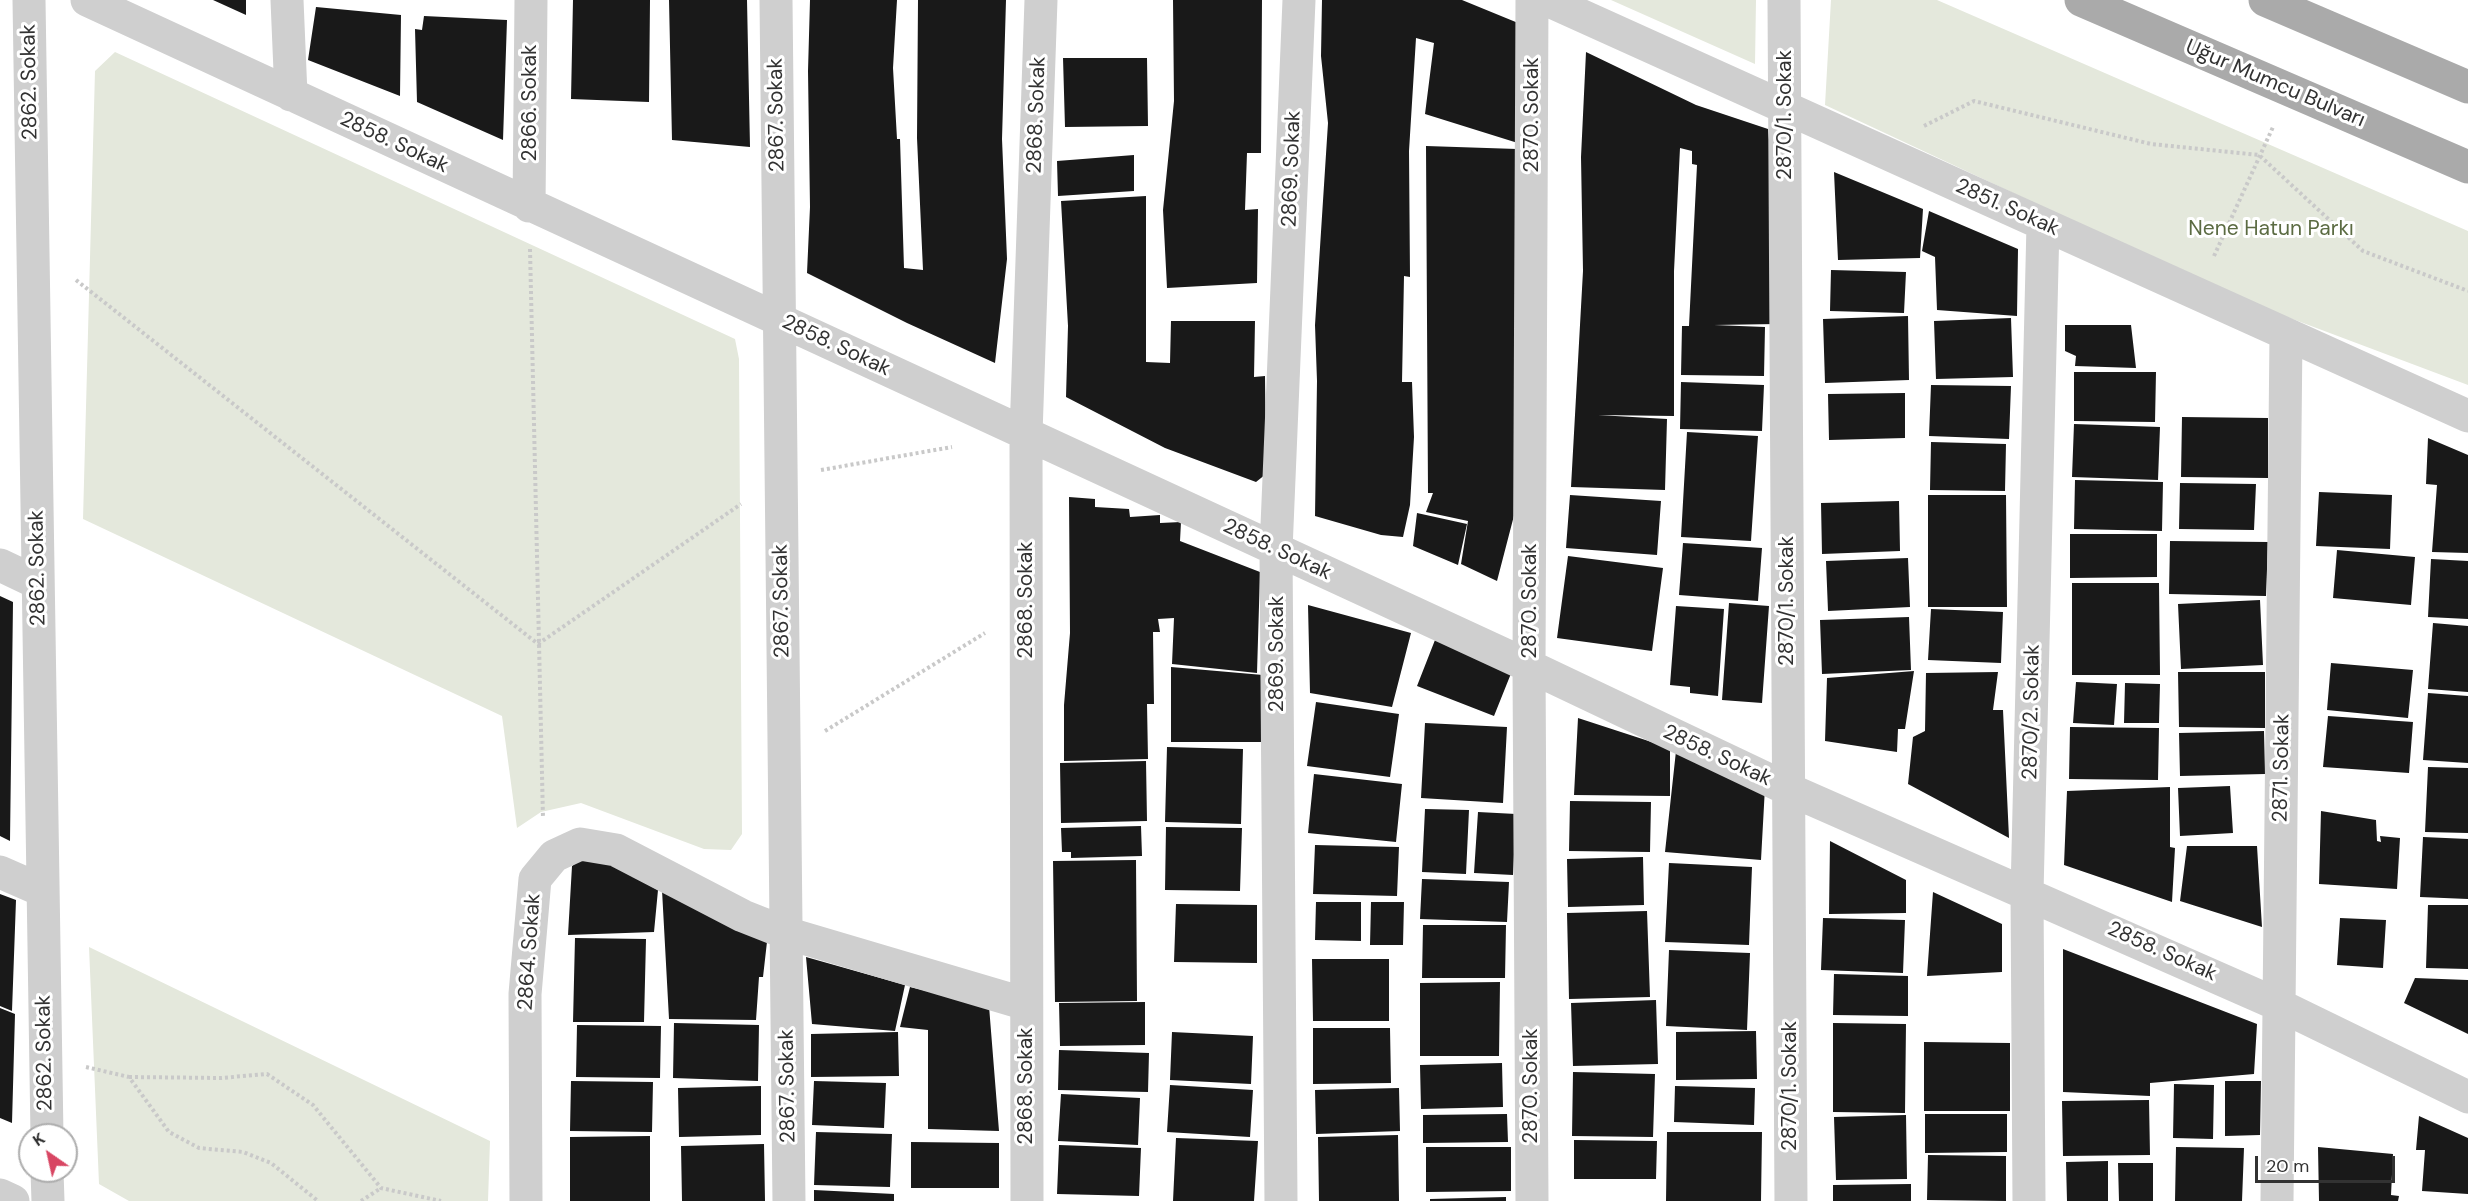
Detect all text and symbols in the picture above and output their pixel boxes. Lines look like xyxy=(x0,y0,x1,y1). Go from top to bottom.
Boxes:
street label: 2862. Sokak xyxy=(16,24,44,140)
street label: Uğur Mumcu Bulvarı xyxy=(2181,35,2369,133)
street label: 2866. Sokak xyxy=(517,45,543,161)
street label: 2870/1. Sokak xyxy=(1772,50,1798,180)
street label: 2868. Sokak xyxy=(1022,56,1052,174)
street label: 2870. Sokak xyxy=(1519,57,1545,173)
street label: 2867. Sokak xyxy=(763,58,791,172)
street label: 2858. Sokak xyxy=(336,107,452,179)
street label: 2869. Sokak xyxy=(1277,110,1307,228)
street label: 2851. Sokak xyxy=(1951,174,2063,242)
park label: Nene Hatun Parkı xyxy=(2188,216,2354,242)
street label: 2858. Sokak xyxy=(778,310,894,382)
street label: 2862. Sokak xyxy=(24,510,52,626)
street label: 2858. Sokak xyxy=(1219,514,1335,586)
street label: 2870/1. Sokak xyxy=(1774,536,1800,666)
street label: 2868. Sokak xyxy=(1013,541,1039,659)
street label: 2870. Sokak xyxy=(1517,543,1543,659)
street label: 2867. Sokak xyxy=(768,544,796,658)
street label: 2869. Sokak xyxy=(1264,596,1290,712)
street label: 2870/2. Sokak xyxy=(2018,644,2046,780)
street label: 2871. Sokak xyxy=(2268,713,2296,823)
street label: 2858. Sokak xyxy=(1659,720,1775,792)
street label: 2864. Sokak xyxy=(513,893,547,1011)
street label: 2858. Sokak xyxy=(2103,917,2221,987)
street label: 2862. Sokak xyxy=(31,995,59,1111)
street label: 2870/1. Sokak xyxy=(1777,1021,1803,1151)
street label: 2868. Sokak xyxy=(1013,1027,1039,1145)
street label: 2870. Sokak xyxy=(1518,1028,1544,1144)
street label: 2867. Sokak xyxy=(774,1029,802,1143)
north arrow xyxy=(18,1123,78,1183)
text: K xyxy=(29,1128,49,1151)
scale bar xyxy=(2258,1144,2398,1182)
text: 20 m xyxy=(2266,1154,2309,1178)

